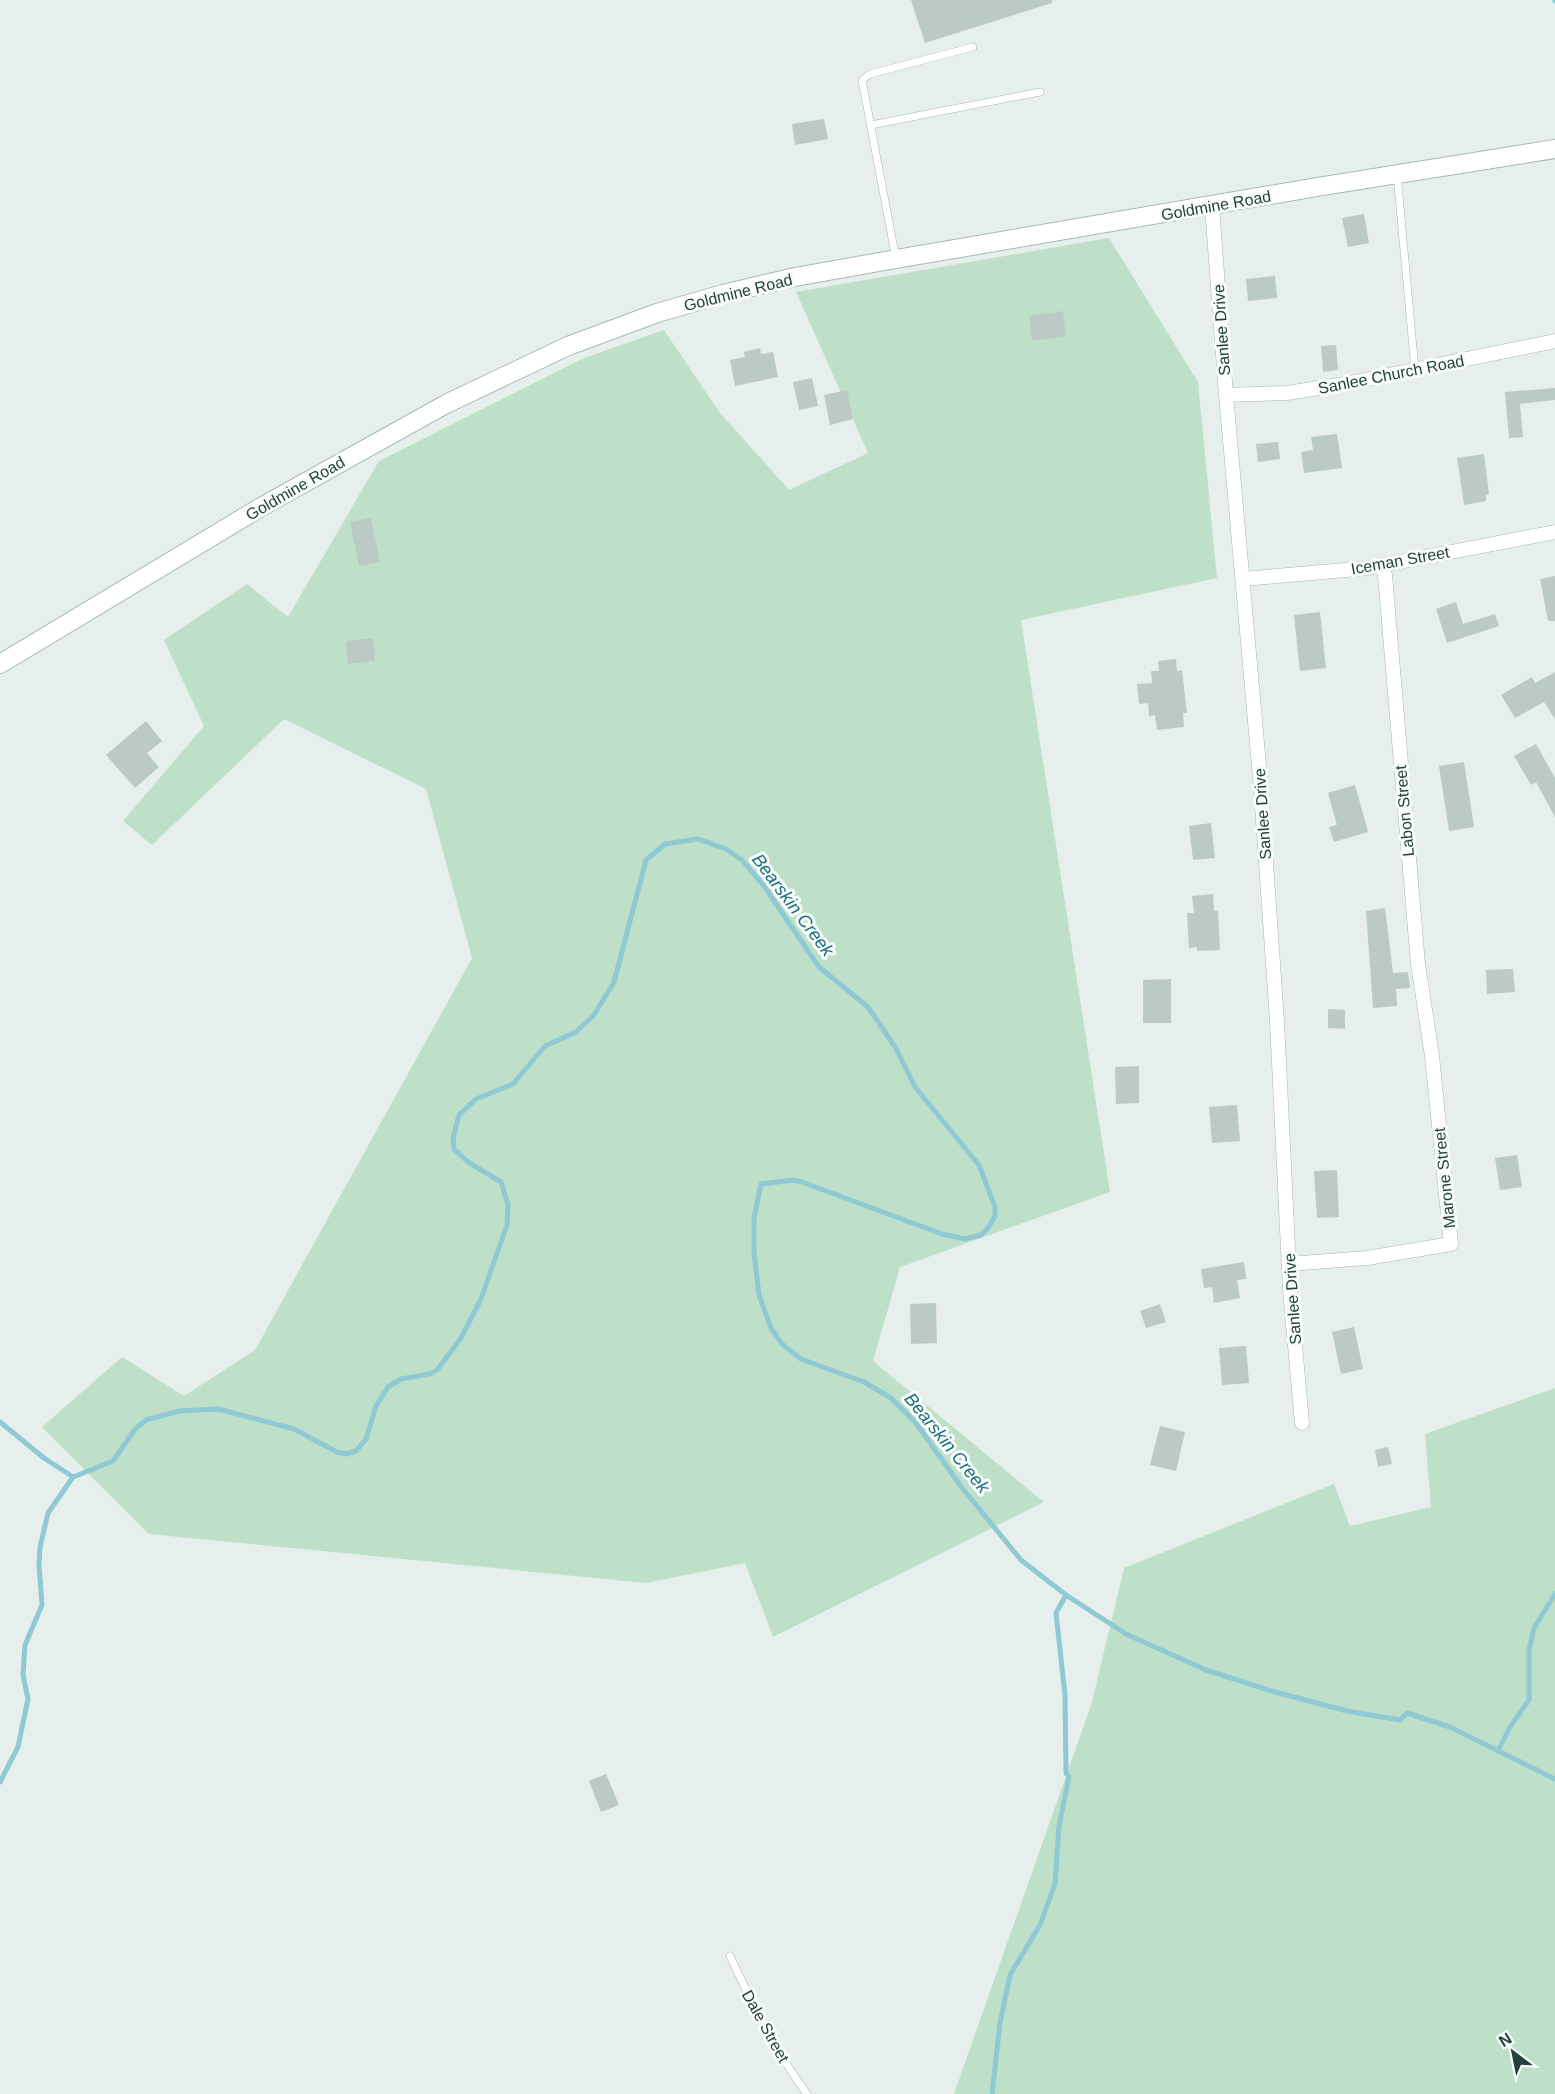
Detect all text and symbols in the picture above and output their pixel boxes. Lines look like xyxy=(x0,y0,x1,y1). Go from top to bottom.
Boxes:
street label: Goldmine Road xyxy=(1160,187,1272,224)
street label: Goldmine Road xyxy=(682,271,794,314)
street label: Sanlee Drive xyxy=(1210,284,1233,376)
street label: Sanlee Church Road xyxy=(1317,352,1466,397)
street label: Goldmine Road xyxy=(243,453,348,524)
street label: Iceman Street xyxy=(1350,543,1451,578)
street label: Labon Street xyxy=(1392,764,1417,857)
street label: Sanlee Drive xyxy=(1251,768,1274,860)
water label: Bearskin Creek xyxy=(748,850,839,961)
street label: Marone Street xyxy=(1431,1126,1458,1229)
street label: Sanlee Drive xyxy=(1281,1253,1304,1345)
water label: Bearskin Creek xyxy=(901,1389,994,1498)
street label: Dale Street xyxy=(739,1987,793,2066)
north arrow xyxy=(1483,2022,1543,2082)
text: N xyxy=(1496,2029,1515,2050)

